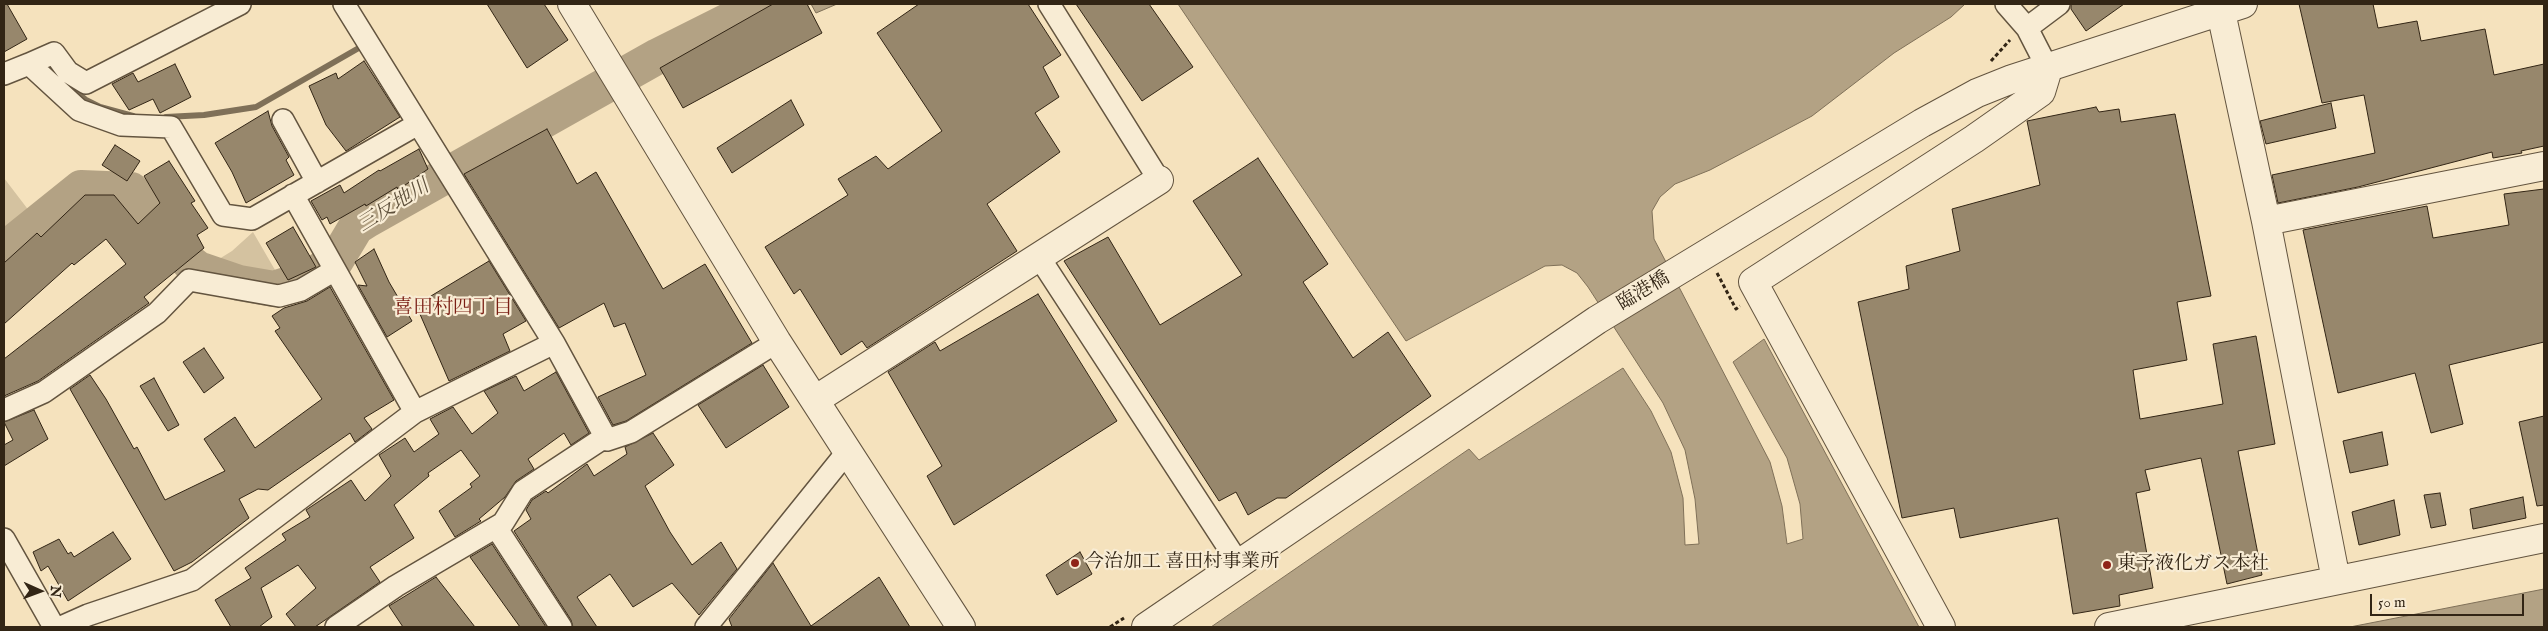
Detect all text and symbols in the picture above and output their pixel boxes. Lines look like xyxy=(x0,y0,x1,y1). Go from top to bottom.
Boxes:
water label: 三反地川 xyxy=(354,176,434,238)
street label: 臨港橋 xyxy=(1614,268,1674,316)
district label: 喜田村四丁目 xyxy=(393,297,513,321)
place label: 今治加工 喜田村事業所 xyxy=(1085,552,1279,574)
place label: 東予液化ガス本社 xyxy=(2117,554,2269,576)
marker: 今治加工 喜田村事業所 xyxy=(1069,557,1081,569)
marker: 東予液化ガス本社 xyxy=(2101,559,2113,571)
north arrow xyxy=(15,566,65,616)
scale bar xyxy=(2373,584,2527,616)
text: N xyxy=(46,585,64,598)
text: 50 m xyxy=(2378,593,2406,612)

